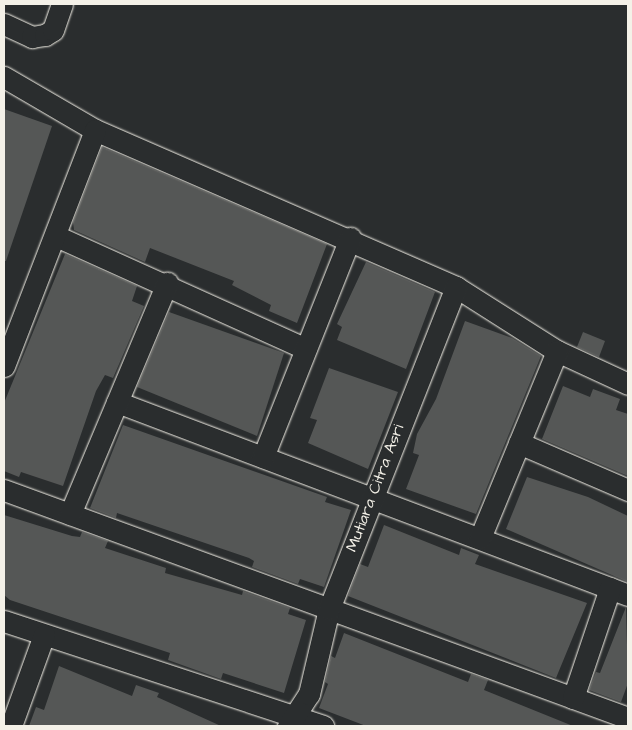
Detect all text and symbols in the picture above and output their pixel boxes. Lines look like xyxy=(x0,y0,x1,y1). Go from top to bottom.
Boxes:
street label: Mutiara Citra Asri xyxy=(342,422,408,554)

